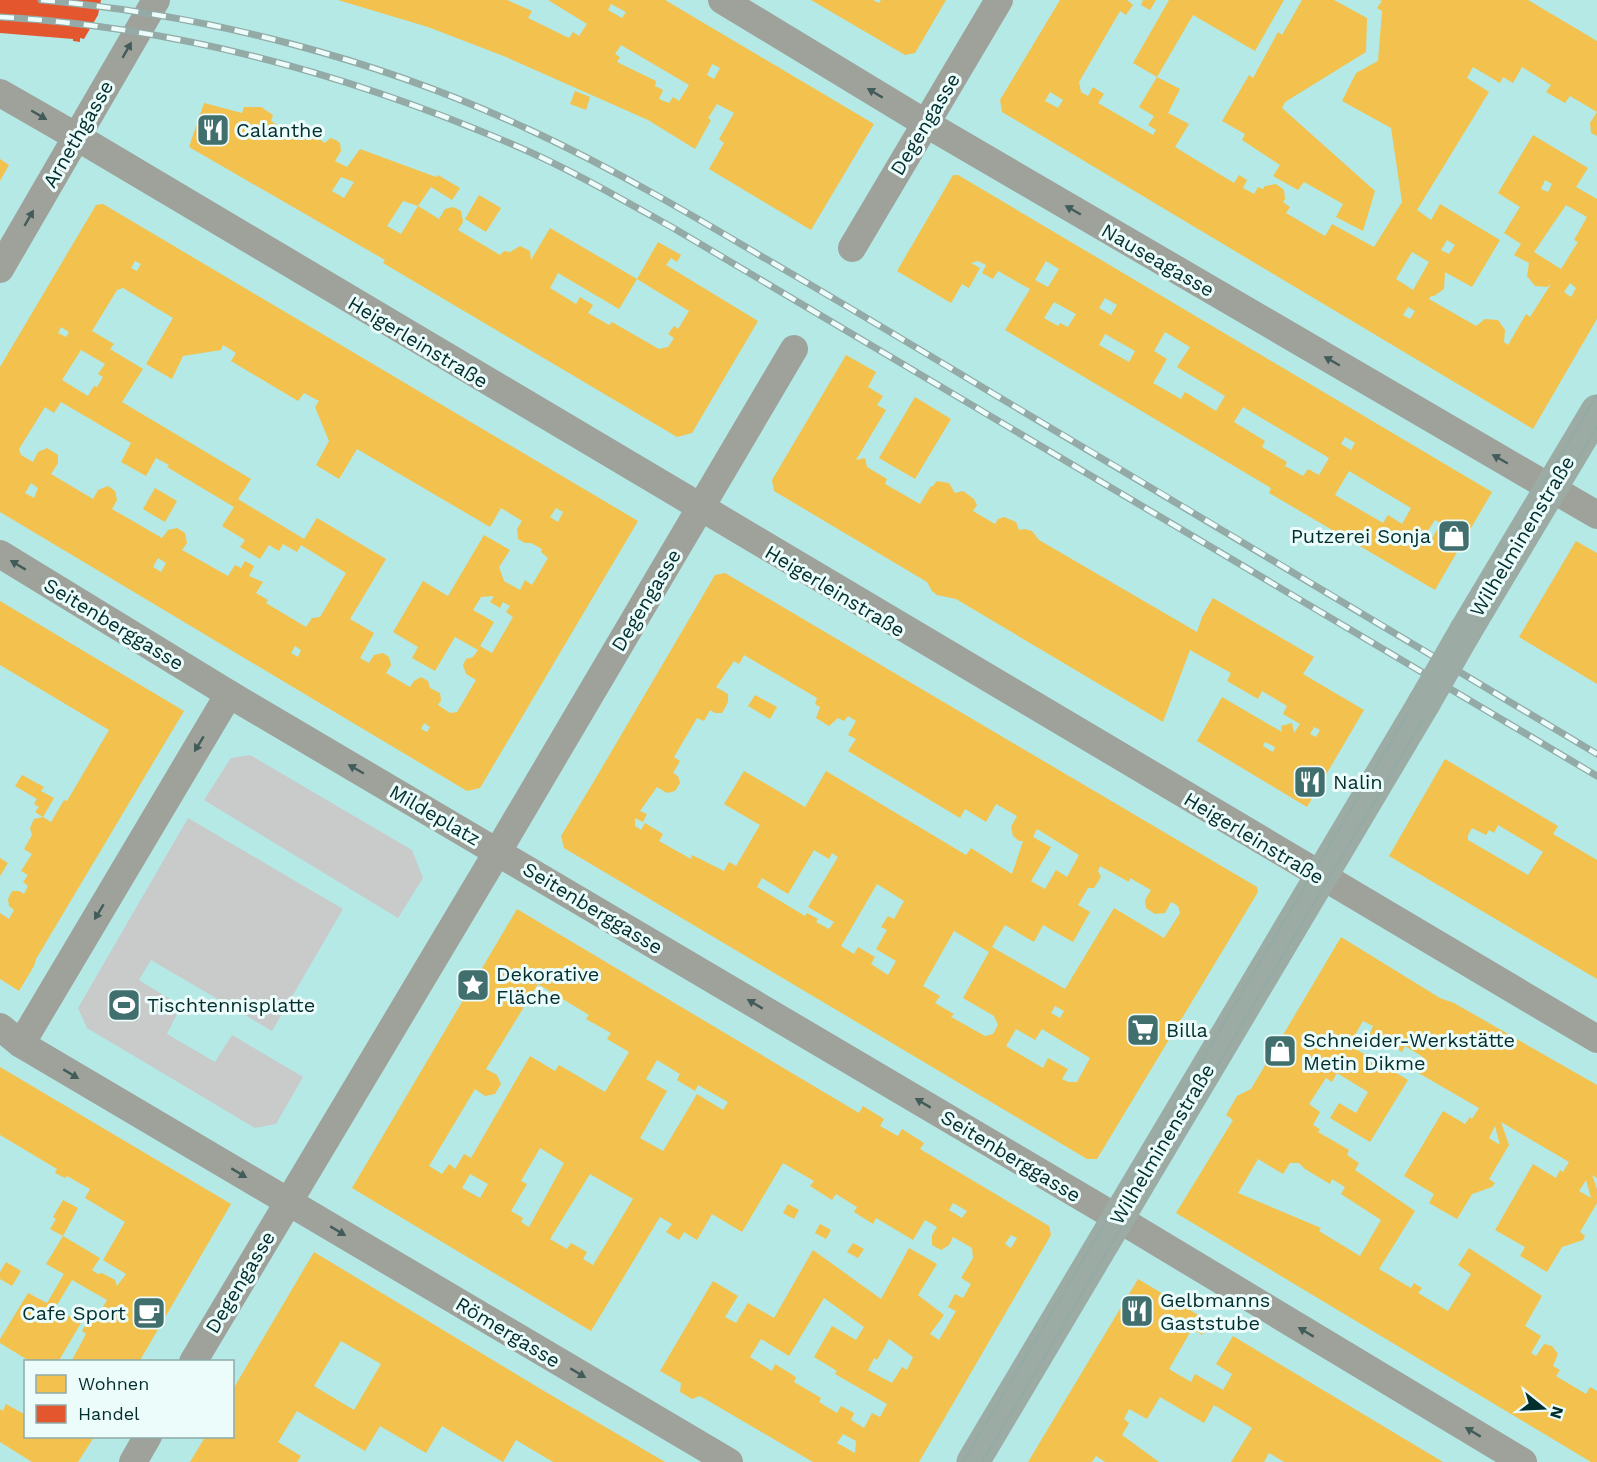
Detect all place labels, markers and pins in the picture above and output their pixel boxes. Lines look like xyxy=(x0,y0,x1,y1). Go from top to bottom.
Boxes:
restaurant icon: Calanthe xyxy=(195,112,231,148)
place label: Calanthe xyxy=(236,118,323,142)
shop icon: Putzerei Sonja xyxy=(1436,518,1472,554)
place label: Putzerei Sonja xyxy=(1291,524,1431,548)
restaurant icon: Nalin xyxy=(1292,764,1328,800)
place label: Nalin xyxy=(1333,770,1383,794)
place label: Dekorative Fläche xyxy=(496,962,599,1009)
place icon: Dekorative Fläche xyxy=(455,967,491,1003)
sports icon: Tischtennisplatte xyxy=(106,987,142,1023)
place label: Tischtennisplatte xyxy=(147,993,315,1017)
supermarket icon: Billa xyxy=(1125,1012,1161,1048)
place label: Billa xyxy=(1166,1018,1208,1042)
place label: Schneider-Werkstätte Metin Dikme xyxy=(1303,1028,1515,1075)
shop icon: Schneider-Werkstätte Metin Dikme xyxy=(1262,1033,1298,1069)
place label: Gelbmanns Gaststube xyxy=(1160,1288,1270,1335)
restaurant icon: Gelbmanns Gaststube xyxy=(1119,1293,1155,1329)
cafe icon: Cafe Sport xyxy=(131,1295,167,1331)
place label: Cafe Sport xyxy=(22,1301,127,1325)

